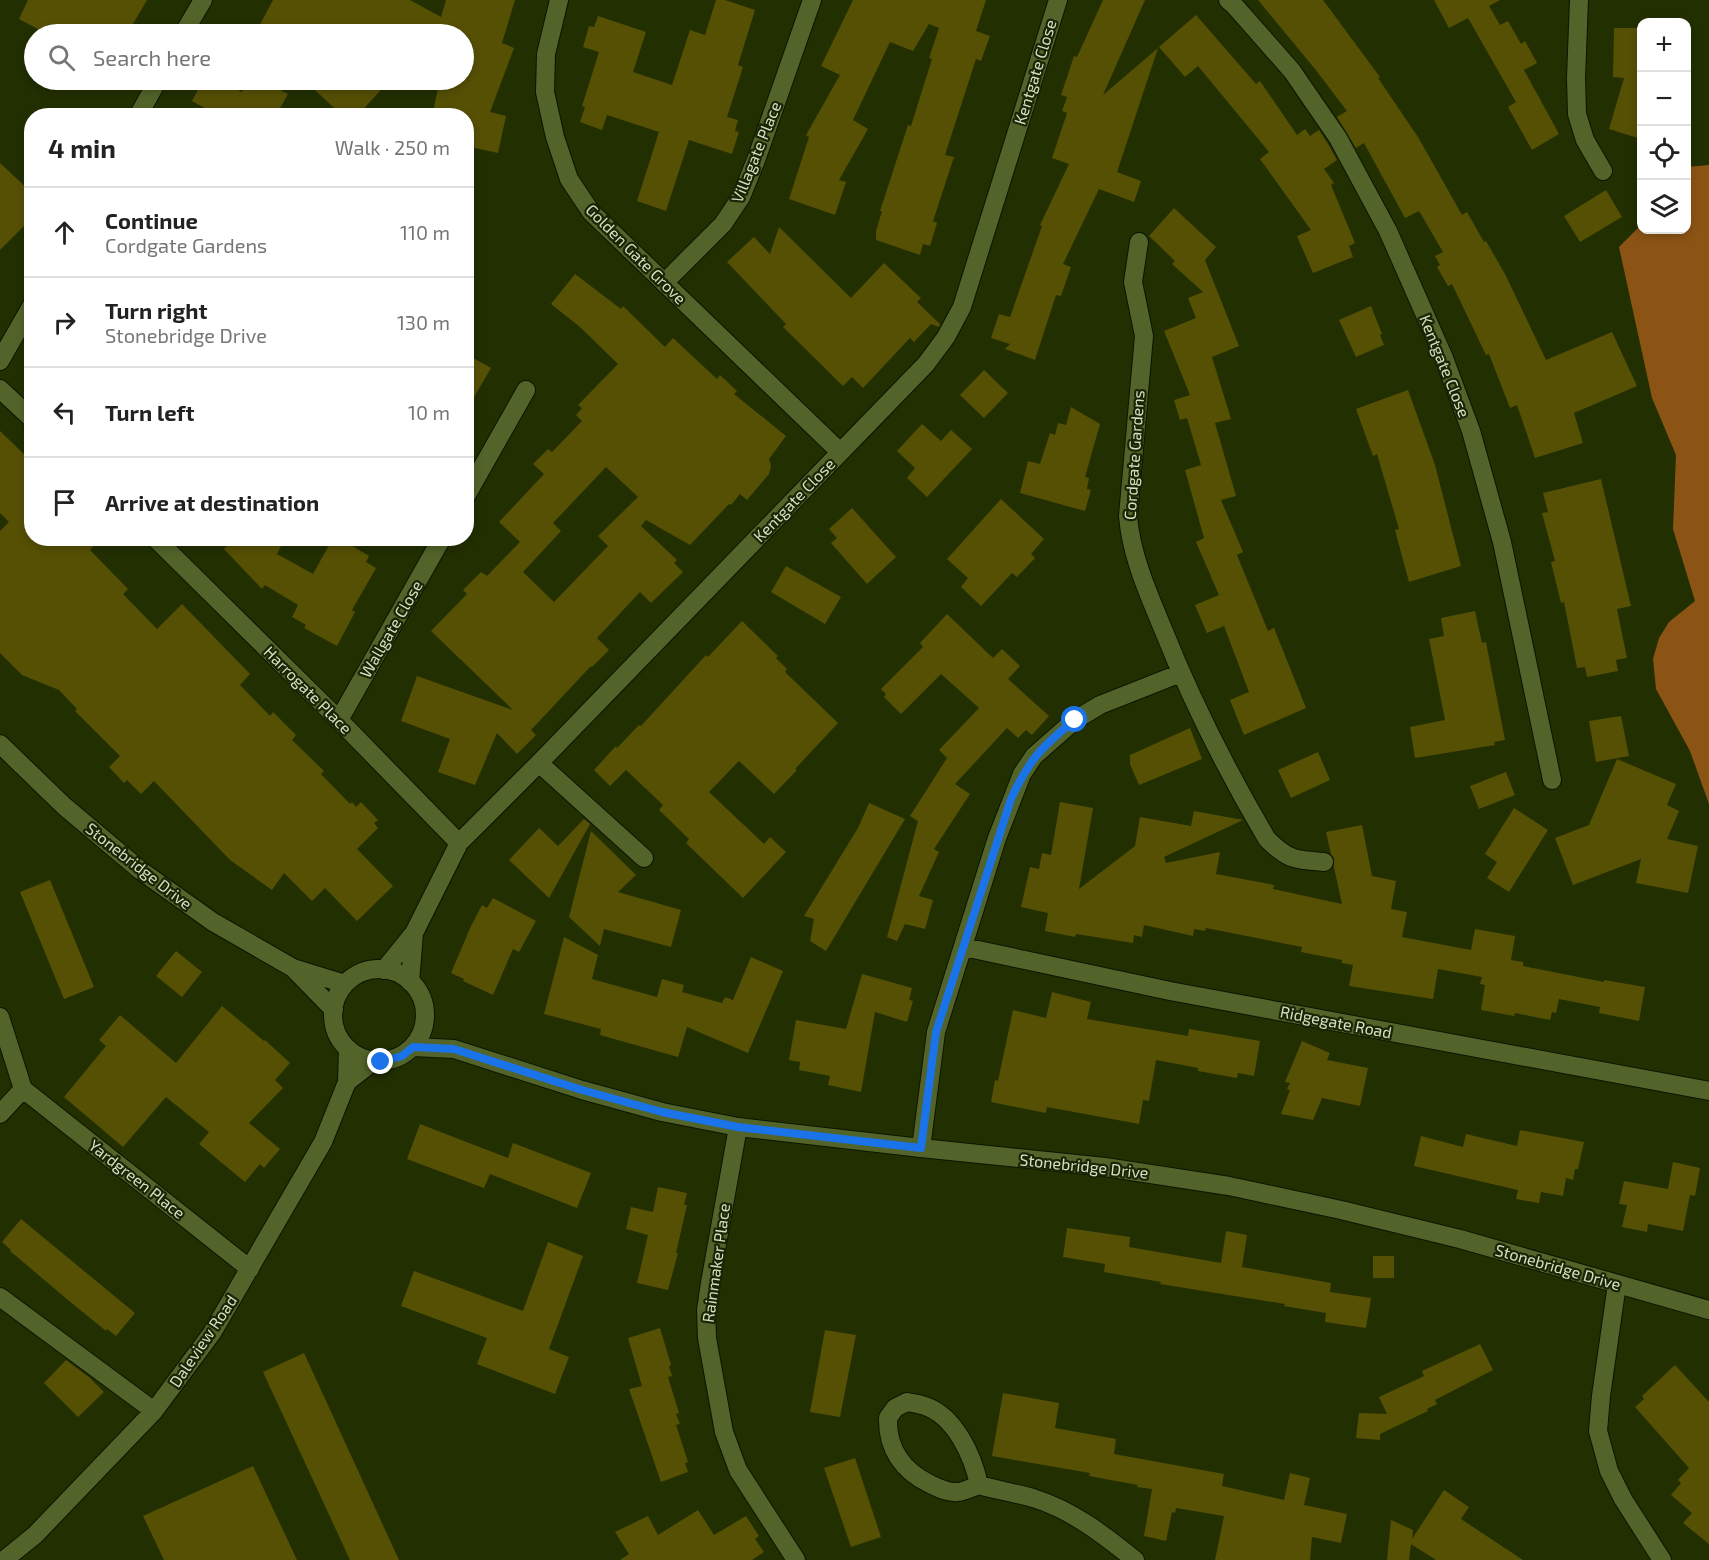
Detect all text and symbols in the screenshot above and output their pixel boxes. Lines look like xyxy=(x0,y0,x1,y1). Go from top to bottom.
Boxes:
street label: Kentgate Close xyxy=(1010,17,1060,127)
map controls xyxy=(1637,18,1691,234)
button: + xyxy=(1637,18,1691,72)
search box xyxy=(24,24,474,90)
icon: search xyxy=(45,41,78,74)
text: Search here xyxy=(93,44,211,70)
button: − xyxy=(1637,72,1691,126)
street label: Villagate Place xyxy=(727,99,784,205)
button: locate xyxy=(1637,126,1691,180)
text: 4 min xyxy=(48,132,116,163)
text: Walk · 250 m xyxy=(335,135,450,159)
button: layers xyxy=(1637,180,1691,234)
street label: Golden Gate Grove xyxy=(582,200,690,308)
text: Continue xyxy=(105,207,198,233)
icon: ahead xyxy=(48,216,81,249)
text: 110 m xyxy=(400,220,450,244)
text: Cordgate Gardens xyxy=(105,233,267,257)
text: Turn right xyxy=(105,297,207,323)
icon: right xyxy=(48,306,81,339)
text: 130 m xyxy=(397,310,450,334)
street label: Kentgate Close xyxy=(1416,312,1475,420)
text: Stonebridge Drive xyxy=(105,323,267,347)
street label: Cordgate Gardens xyxy=(1119,390,1148,520)
icon: left xyxy=(48,396,81,429)
text: Turn left xyxy=(105,399,194,425)
text: 10 m xyxy=(408,400,450,424)
street label: Kentgate Close xyxy=(749,454,838,545)
icon: arrive xyxy=(48,486,81,519)
text: Arrive at destination xyxy=(105,489,319,515)
street label: Wallgate Close xyxy=(355,577,426,681)
street label: Harrogate Place xyxy=(261,642,356,737)
route start xyxy=(1061,706,1087,732)
street label: Stonebridge Drive xyxy=(82,818,196,913)
street label: Ridgegate Road xyxy=(1279,1001,1393,1042)
route end xyxy=(367,1048,393,1074)
street label: Yardgreen Place xyxy=(85,1135,189,1222)
street label: Stonebridge Drive xyxy=(1019,1149,1150,1182)
street label: Rainmaker Place xyxy=(698,1202,733,1324)
street label: Stonebridge Drive xyxy=(1493,1240,1623,1294)
street label: Daleview Road xyxy=(165,1291,240,1390)

